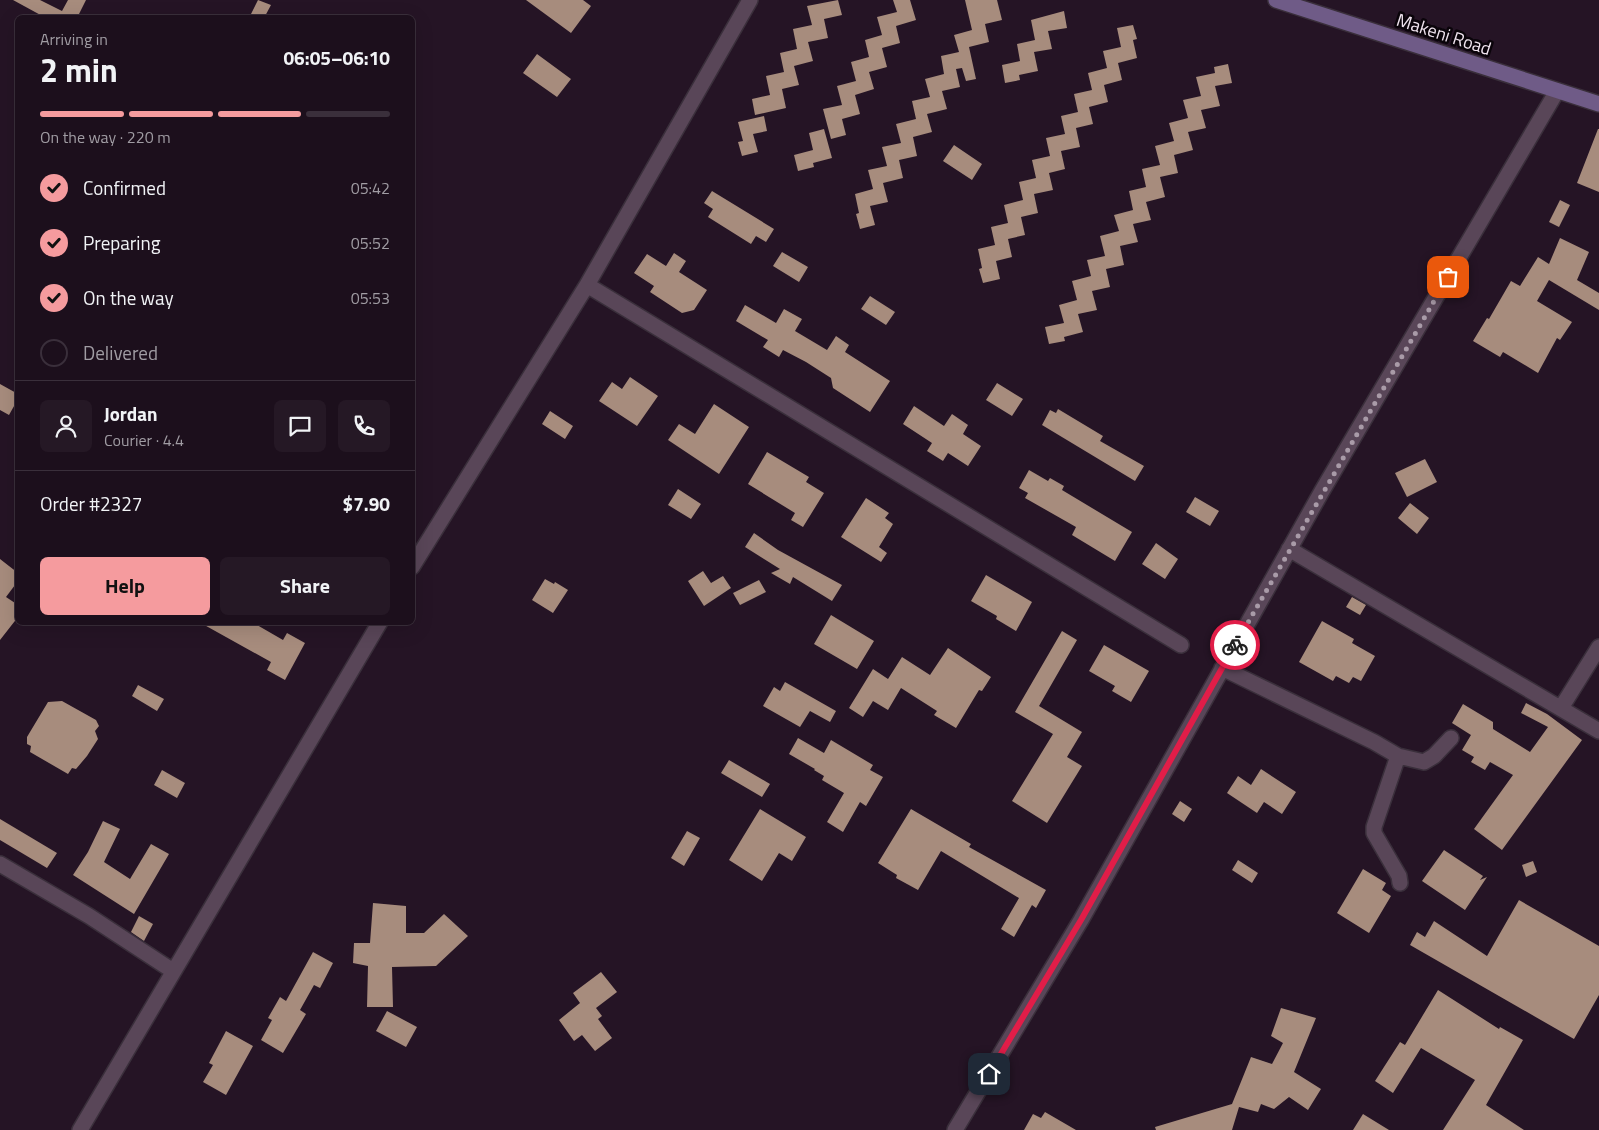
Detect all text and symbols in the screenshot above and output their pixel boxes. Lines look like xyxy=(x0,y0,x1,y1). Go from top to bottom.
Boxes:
street label: Makeni Road xyxy=(1393,6,1495,62)
text: Arriving in xyxy=(40,27,108,51)
text: 06:05–06:10 xyxy=(283,43,390,72)
text: 2 min xyxy=(40,46,118,94)
text: On the way · 220 m xyxy=(40,125,171,149)
text: Confirmed xyxy=(83,173,166,202)
icon: check xyxy=(40,174,68,202)
text: 05:42 xyxy=(351,176,390,200)
text: Preparing xyxy=(83,228,160,257)
icon: check xyxy=(40,229,68,257)
text: 05:52 xyxy=(351,231,390,255)
pin xyxy=(1427,256,1469,298)
icon: bag xyxy=(1434,263,1462,291)
text: On the way xyxy=(83,283,174,312)
icon: check xyxy=(40,284,68,312)
text: 05:53 xyxy=(351,286,390,310)
text: Delivered xyxy=(83,338,158,367)
text: Jordan xyxy=(104,399,157,428)
button: person xyxy=(40,400,92,452)
button: chat xyxy=(274,400,326,452)
button: phone xyxy=(338,400,390,452)
text: Courier · 4.4 xyxy=(104,428,184,452)
text: Order #2327 xyxy=(40,489,142,518)
text: $7.90 xyxy=(343,489,390,518)
button: Help xyxy=(40,557,210,615)
button: Share xyxy=(220,557,390,615)
courier xyxy=(1210,620,1260,670)
icon: bike xyxy=(1221,631,1249,659)
pin xyxy=(968,1053,1010,1095)
icon: home xyxy=(975,1060,1003,1088)

